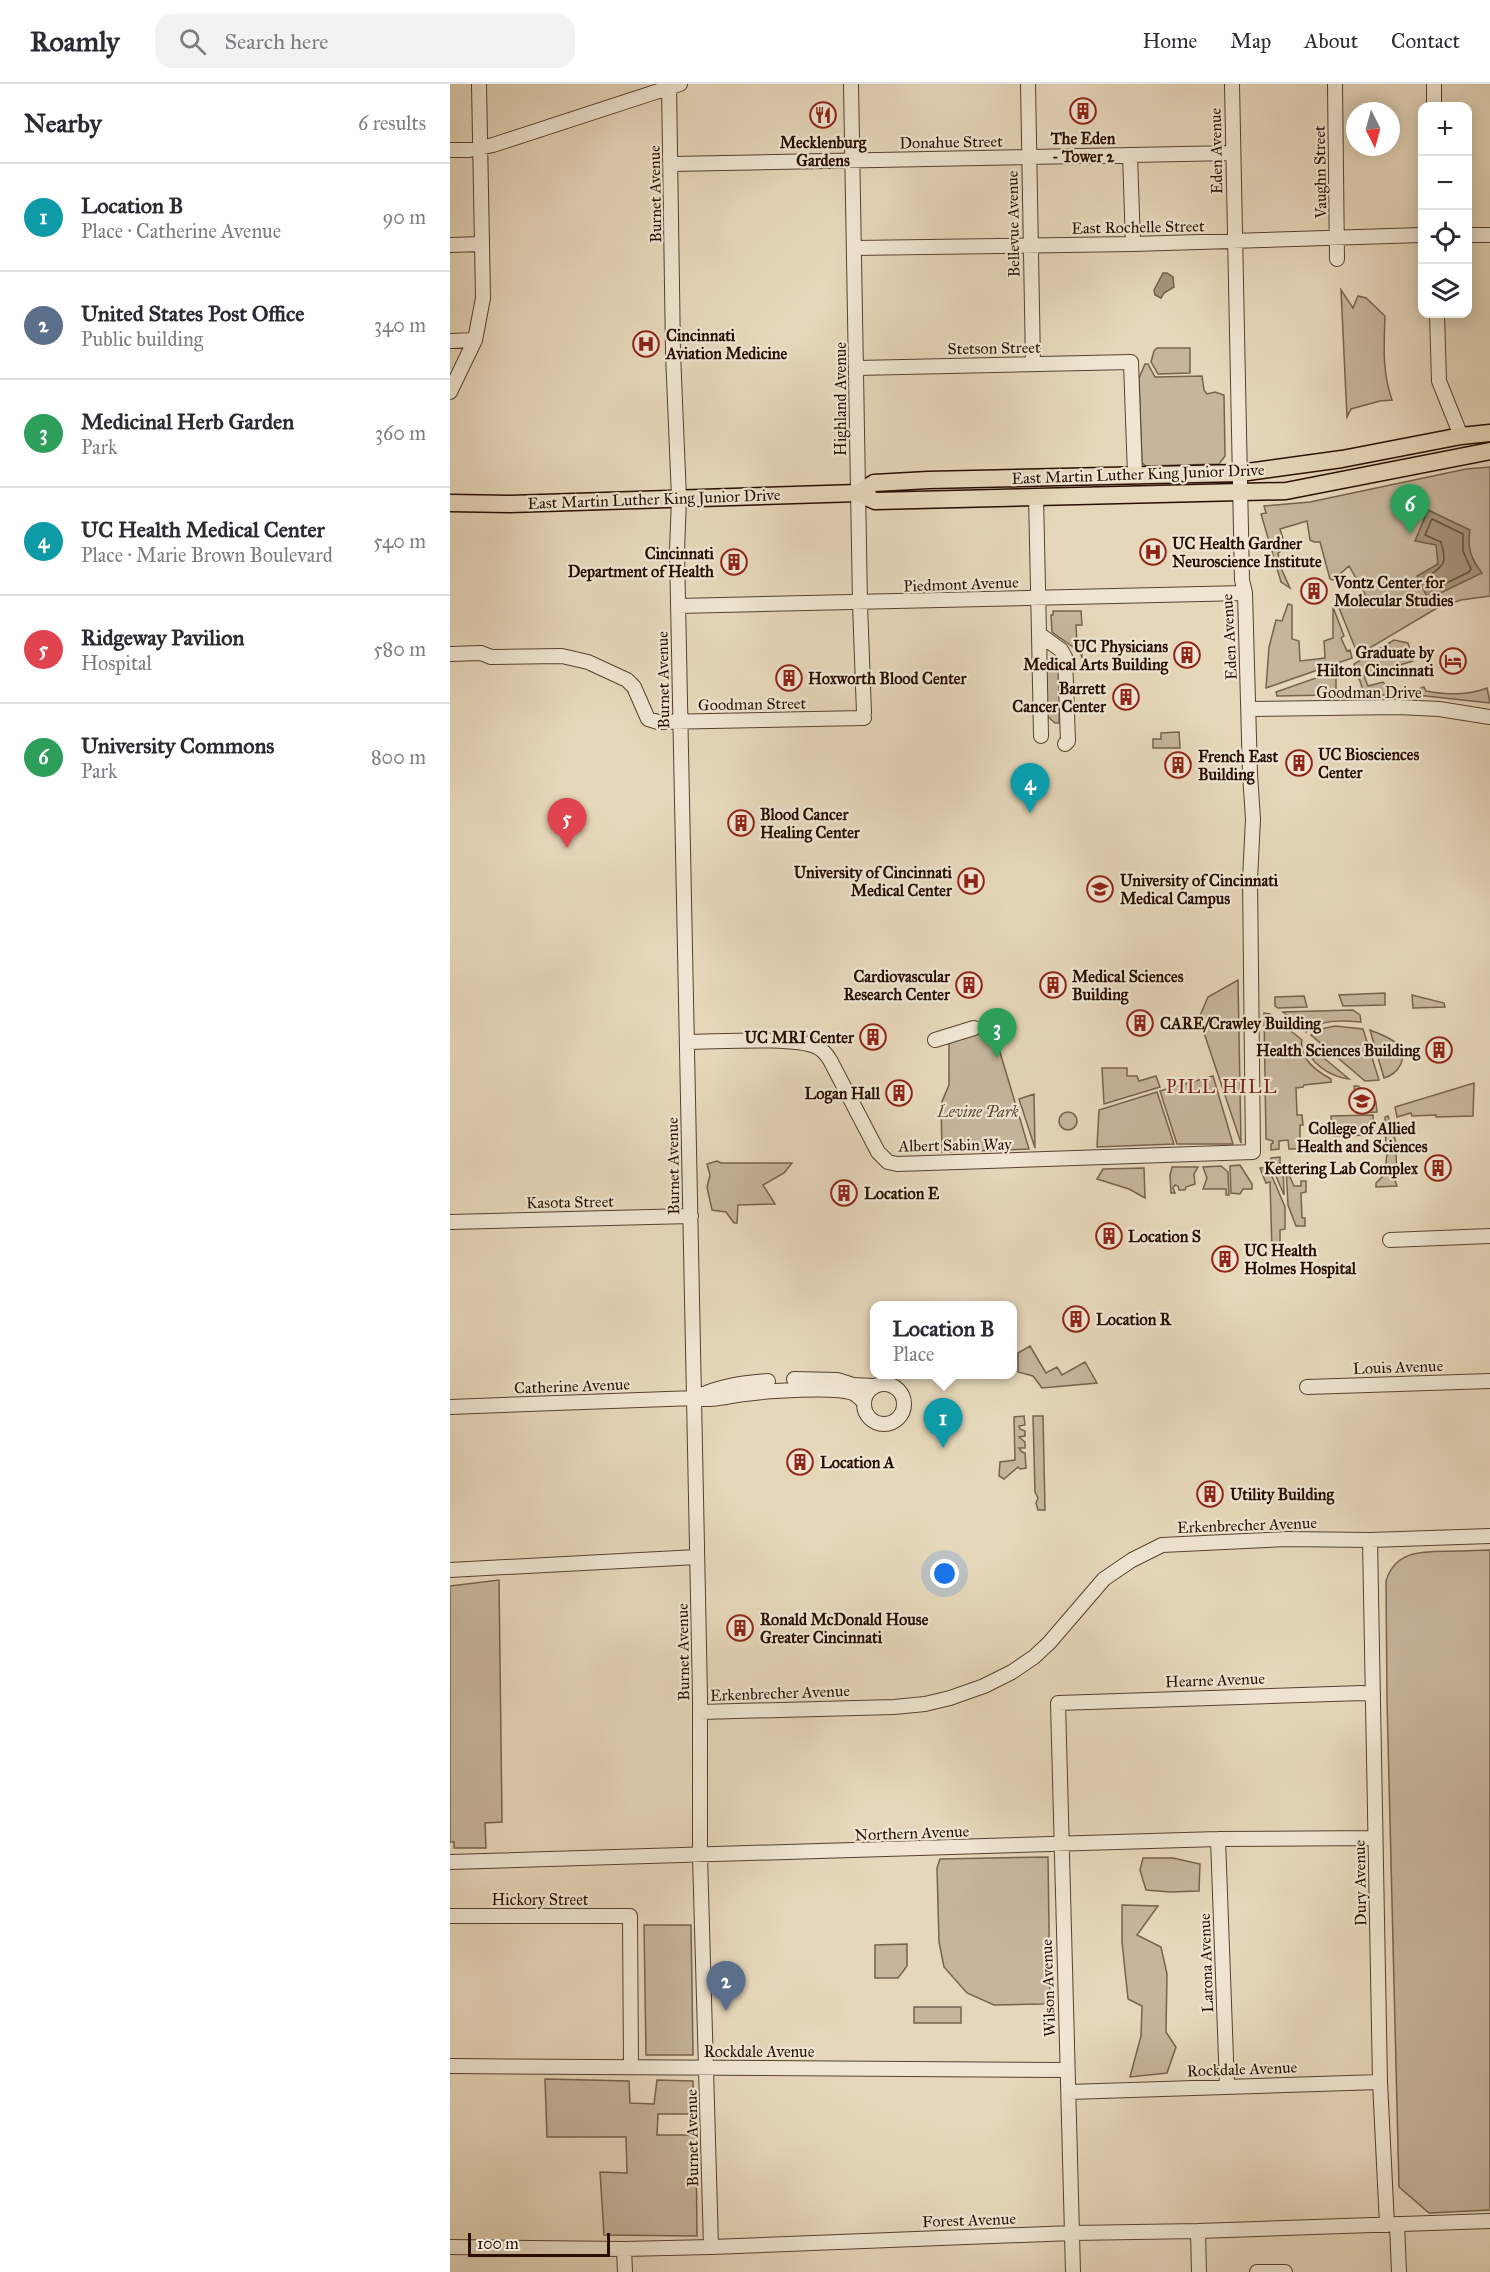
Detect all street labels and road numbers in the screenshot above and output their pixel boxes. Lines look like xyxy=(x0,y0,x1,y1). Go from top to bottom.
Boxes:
street label: Eden Avenue xyxy=(1206,107,1226,194)
street label: Vaughn Street xyxy=(1310,125,1331,220)
street label: Donahue Street xyxy=(899,132,1003,152)
street label: Burnet Avenue xyxy=(645,145,665,243)
street label: Bellevue Avenue xyxy=(1003,170,1023,278)
street label: East Rochelle Street xyxy=(1071,216,1205,238)
street label: Stetson Street xyxy=(947,338,1041,358)
street label: Highland Avenue xyxy=(831,342,851,456)
street label: East Martin Luther King Junior Drive xyxy=(1011,460,1265,489)
street label: East Martin Luther King Junior Drive xyxy=(527,485,781,514)
street label: Piedmont Avenue xyxy=(903,572,1019,596)
street label: Eden Avenue xyxy=(1217,593,1241,681)
street label: Burnet Avenue xyxy=(653,631,673,729)
street label: Goodman Drive xyxy=(1316,683,1422,702)
street label: Goodman Street xyxy=(698,694,807,714)
street label: Burnet Avenue xyxy=(663,1117,683,1215)
street label: Albert Sabin Way xyxy=(897,1135,1012,1156)
street label: Kasota Street xyxy=(526,1192,614,1212)
street label: Louis Avenue xyxy=(1353,1356,1444,1378)
street label: Catherine Avenue xyxy=(514,1374,631,1398)
street label: Erkenbrecher Avenue xyxy=(1177,1513,1318,1537)
street label: Burnet Avenue xyxy=(673,1603,693,1701)
street label: Hearne Avenue xyxy=(1165,1669,1266,1691)
street label: Erkenbrecher Avenue xyxy=(710,1681,851,1705)
street label: Northern Avenue xyxy=(854,1821,970,1844)
street label: Dury Avenue xyxy=(1350,1839,1370,1926)
street label: Hickory Street xyxy=(491,1890,589,1909)
street label: Larona Avenue xyxy=(1195,1913,1217,2013)
street label: Wilson Avenue xyxy=(1037,1938,1059,2037)
street label: Rockdale Avenue xyxy=(704,2042,815,2061)
street label: Rockdale Avenue xyxy=(1186,2058,1298,2080)
street label: Burnet Avenue xyxy=(682,2089,702,2187)
street label: Forest Avenue xyxy=(922,2209,1017,2231)

